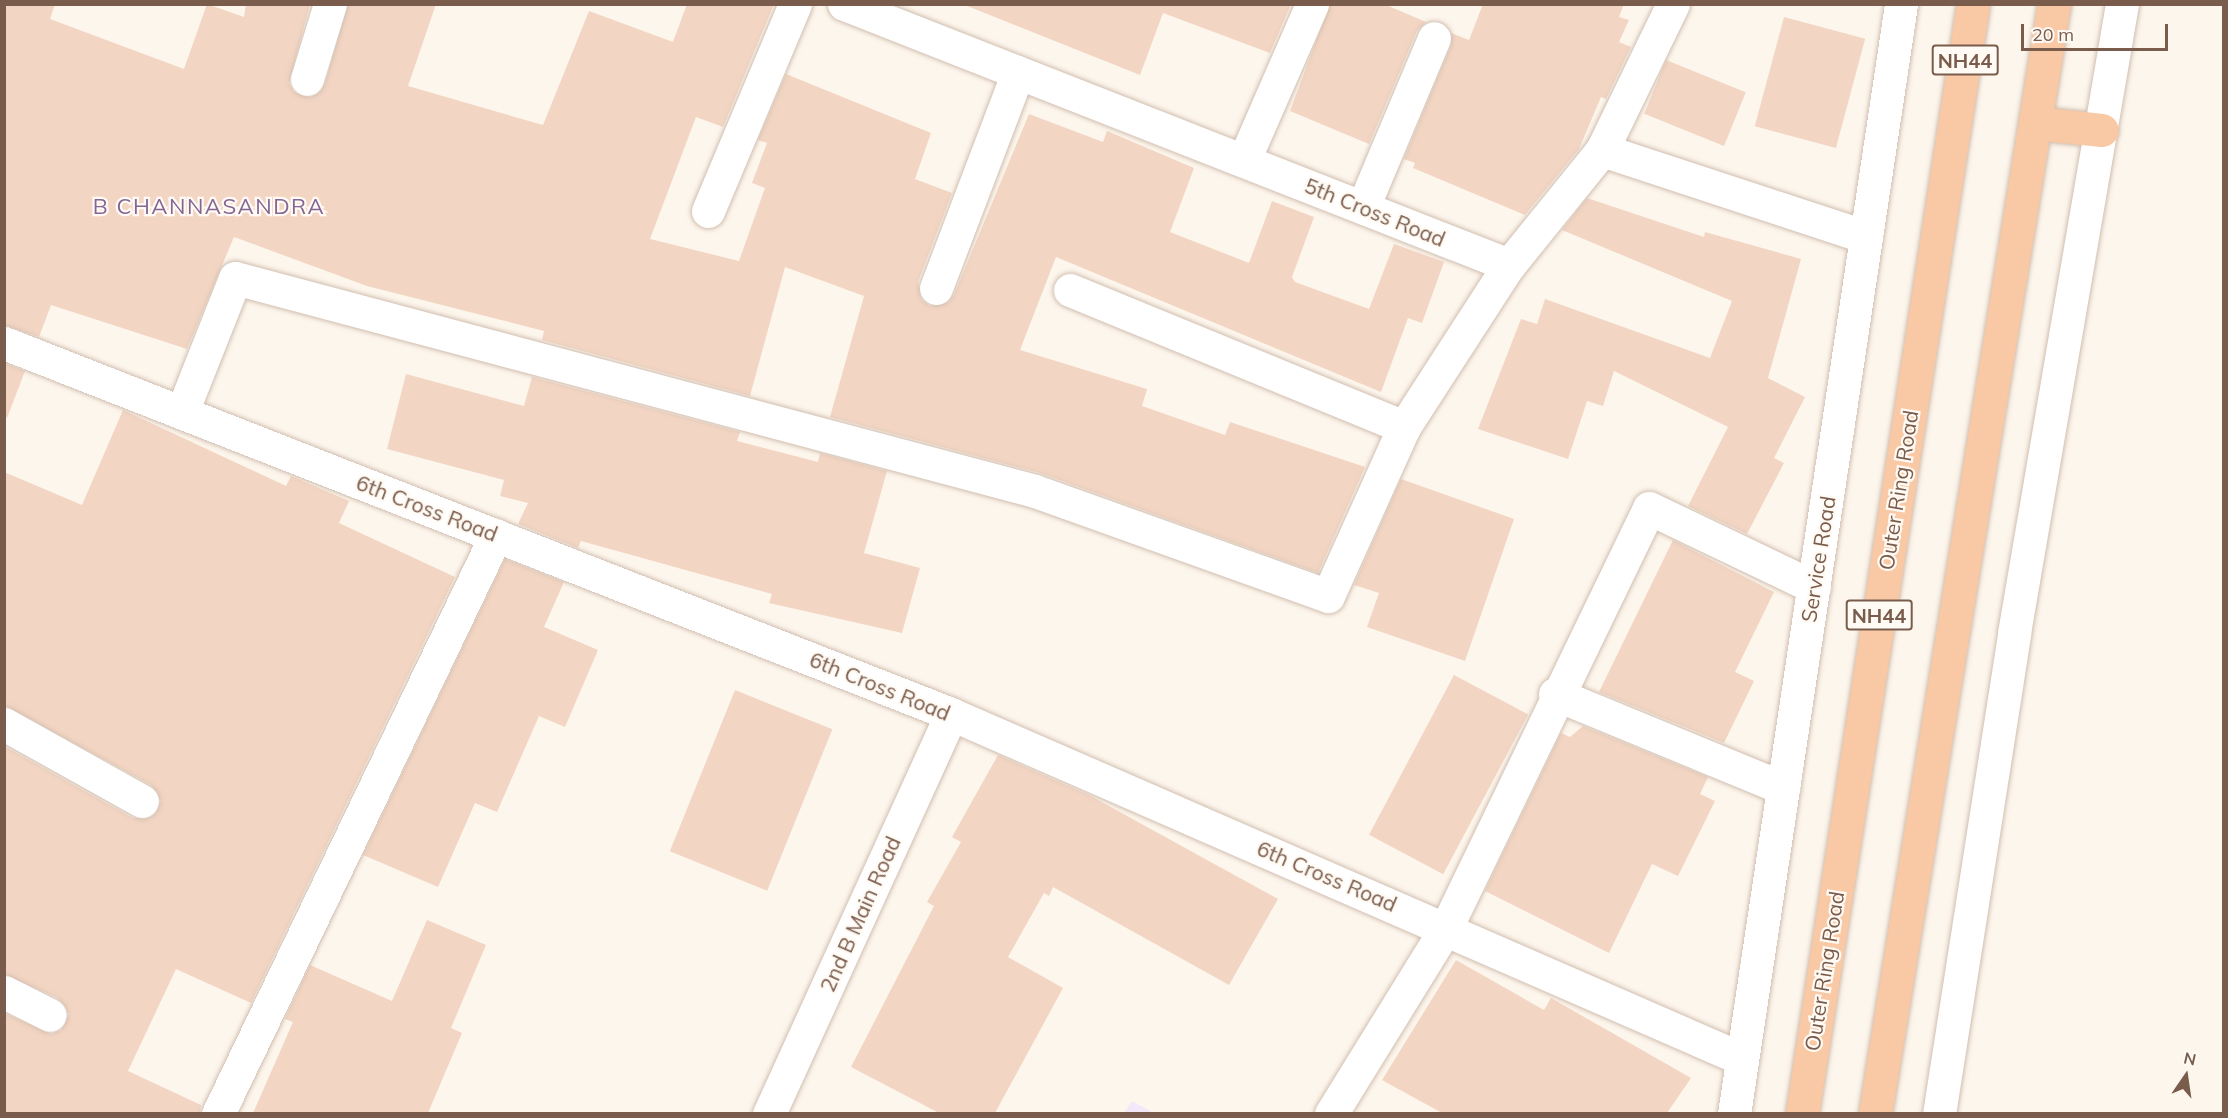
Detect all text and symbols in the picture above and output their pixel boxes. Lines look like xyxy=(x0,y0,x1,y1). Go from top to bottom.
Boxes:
scale bar xyxy=(2024,12,2171,50)
text: 20 m xyxy=(2032,23,2074,46)
road number: NH44 xyxy=(1930,43,2000,77)
street label: 5th Cross Road xyxy=(1301,172,1449,252)
district label: B CHANNASANDRA xyxy=(93,194,325,220)
street label: Outer Ring Road xyxy=(1873,408,1923,572)
street label: 6th Cross Road xyxy=(353,469,501,547)
street label: Service Road xyxy=(1796,494,1840,624)
road number: NH44 xyxy=(1844,598,1914,632)
street label: 6th Cross Road xyxy=(806,646,954,726)
street label: 2nd B Main Road xyxy=(814,832,906,996)
street label: 6th Cross Road xyxy=(1253,835,1401,917)
street label: Outer Ring Road xyxy=(1799,889,1849,1053)
north arrow xyxy=(2156,1046,2216,1106)
text: N xyxy=(2182,1047,2198,1070)

